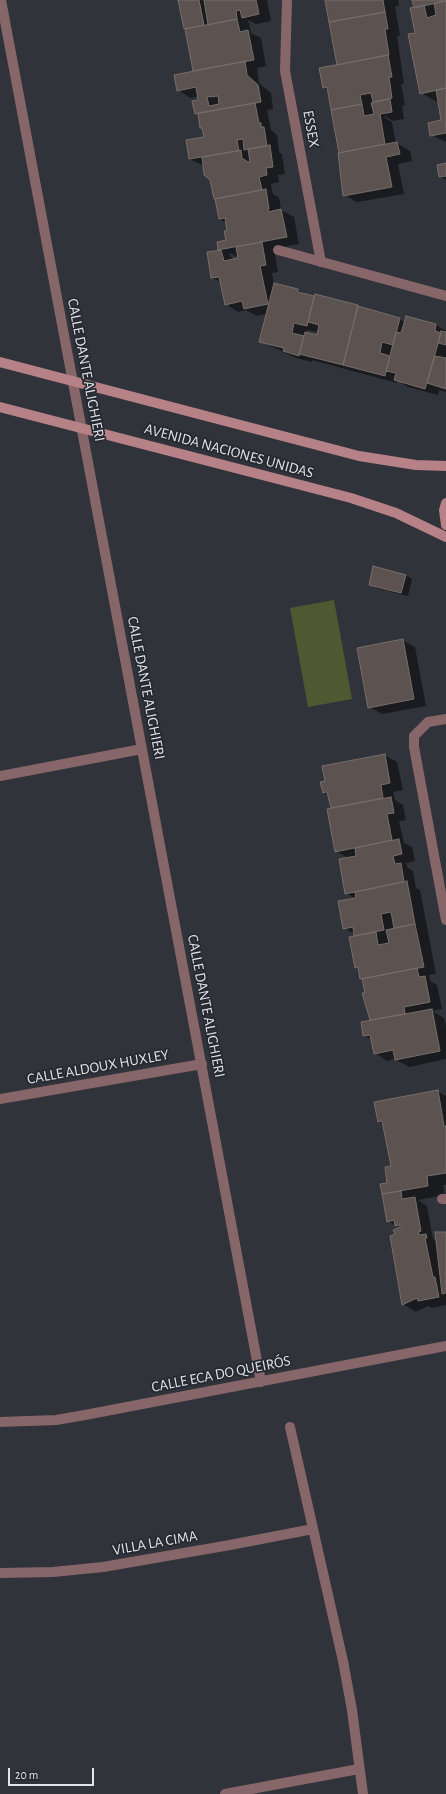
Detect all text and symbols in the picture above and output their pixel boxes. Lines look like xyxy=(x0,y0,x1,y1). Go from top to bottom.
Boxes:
street label: ESSEX xyxy=(299,109,323,149)
street label: CALLE DANTE ALIGHIERI xyxy=(63,297,109,443)
street label: AVENIDA NACIONES UNIDAS xyxy=(142,420,316,482)
street label: CALLE DANTE ALIGHIERI xyxy=(123,615,169,761)
street label: CALLE DANTE ALIGHIERI xyxy=(183,933,229,1079)
street label: CALLE ALDOUX HUXLEY xyxy=(26,1046,170,1088)
street label: CALLE ECA DO QUEIRÓS xyxy=(150,1352,292,1396)
street label: VILLA LA CIMA xyxy=(111,1527,199,1559)
scale bar xyxy=(10,1760,96,1786)
text: 20 m xyxy=(15,1769,38,1781)

